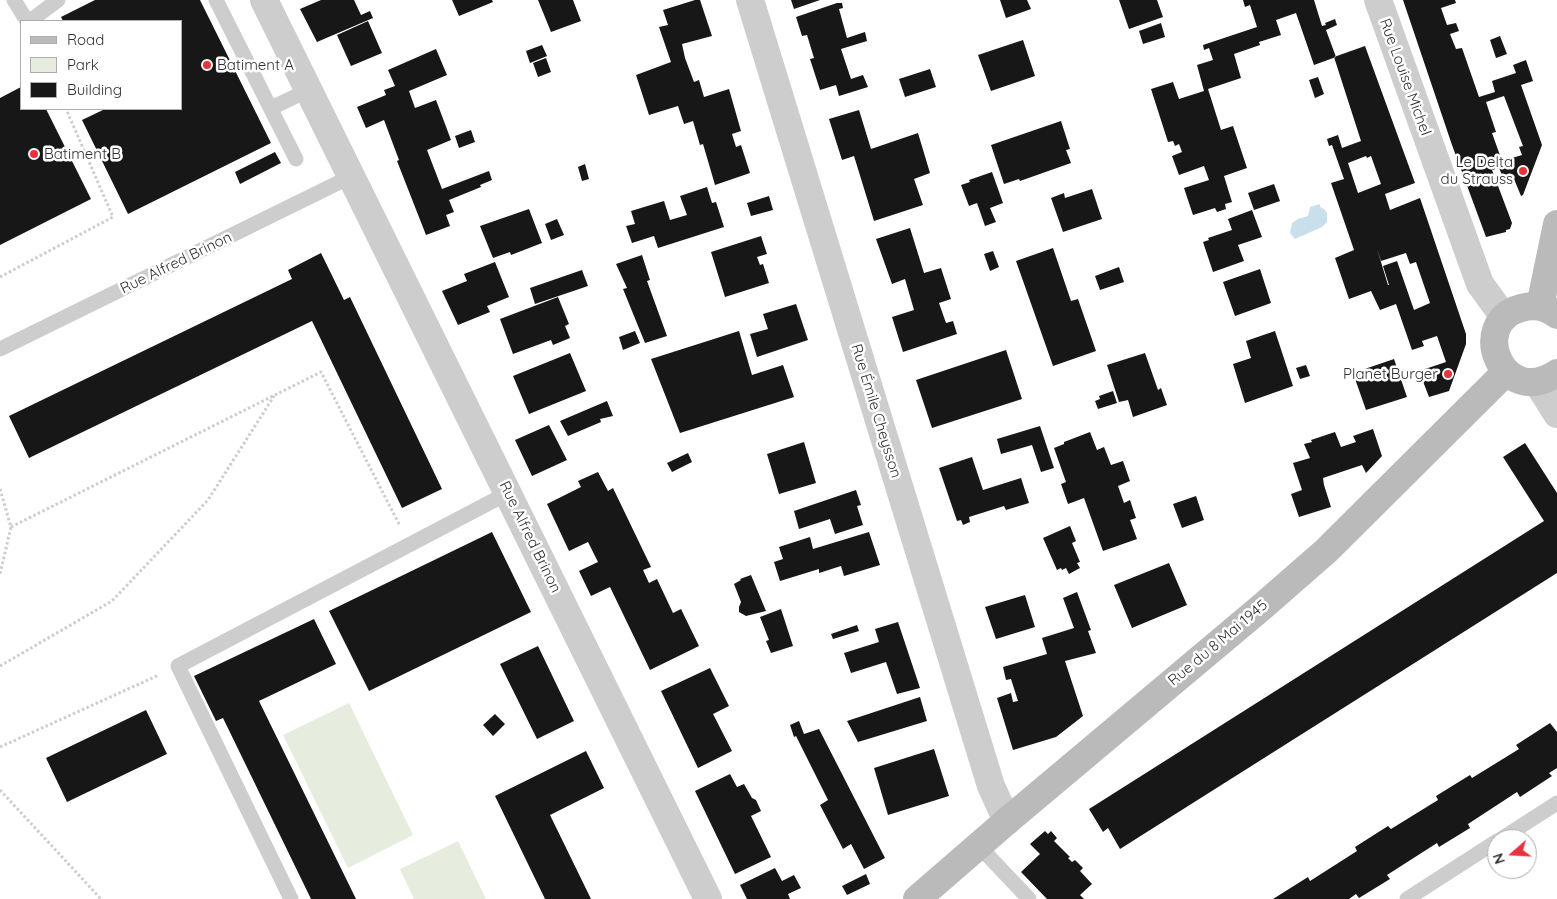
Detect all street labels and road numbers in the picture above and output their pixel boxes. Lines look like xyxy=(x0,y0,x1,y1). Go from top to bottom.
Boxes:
street label: Rue Louise Michel xyxy=(1375,16,1435,138)
street label: Rue Alfred Brinon xyxy=(117,228,235,298)
street label: Rue Émile Cheysson xyxy=(847,342,905,480)
street label: Rue Alfred Brinon xyxy=(495,478,565,596)
street label: Rue du 8 Mai 1945 xyxy=(1165,596,1271,690)

